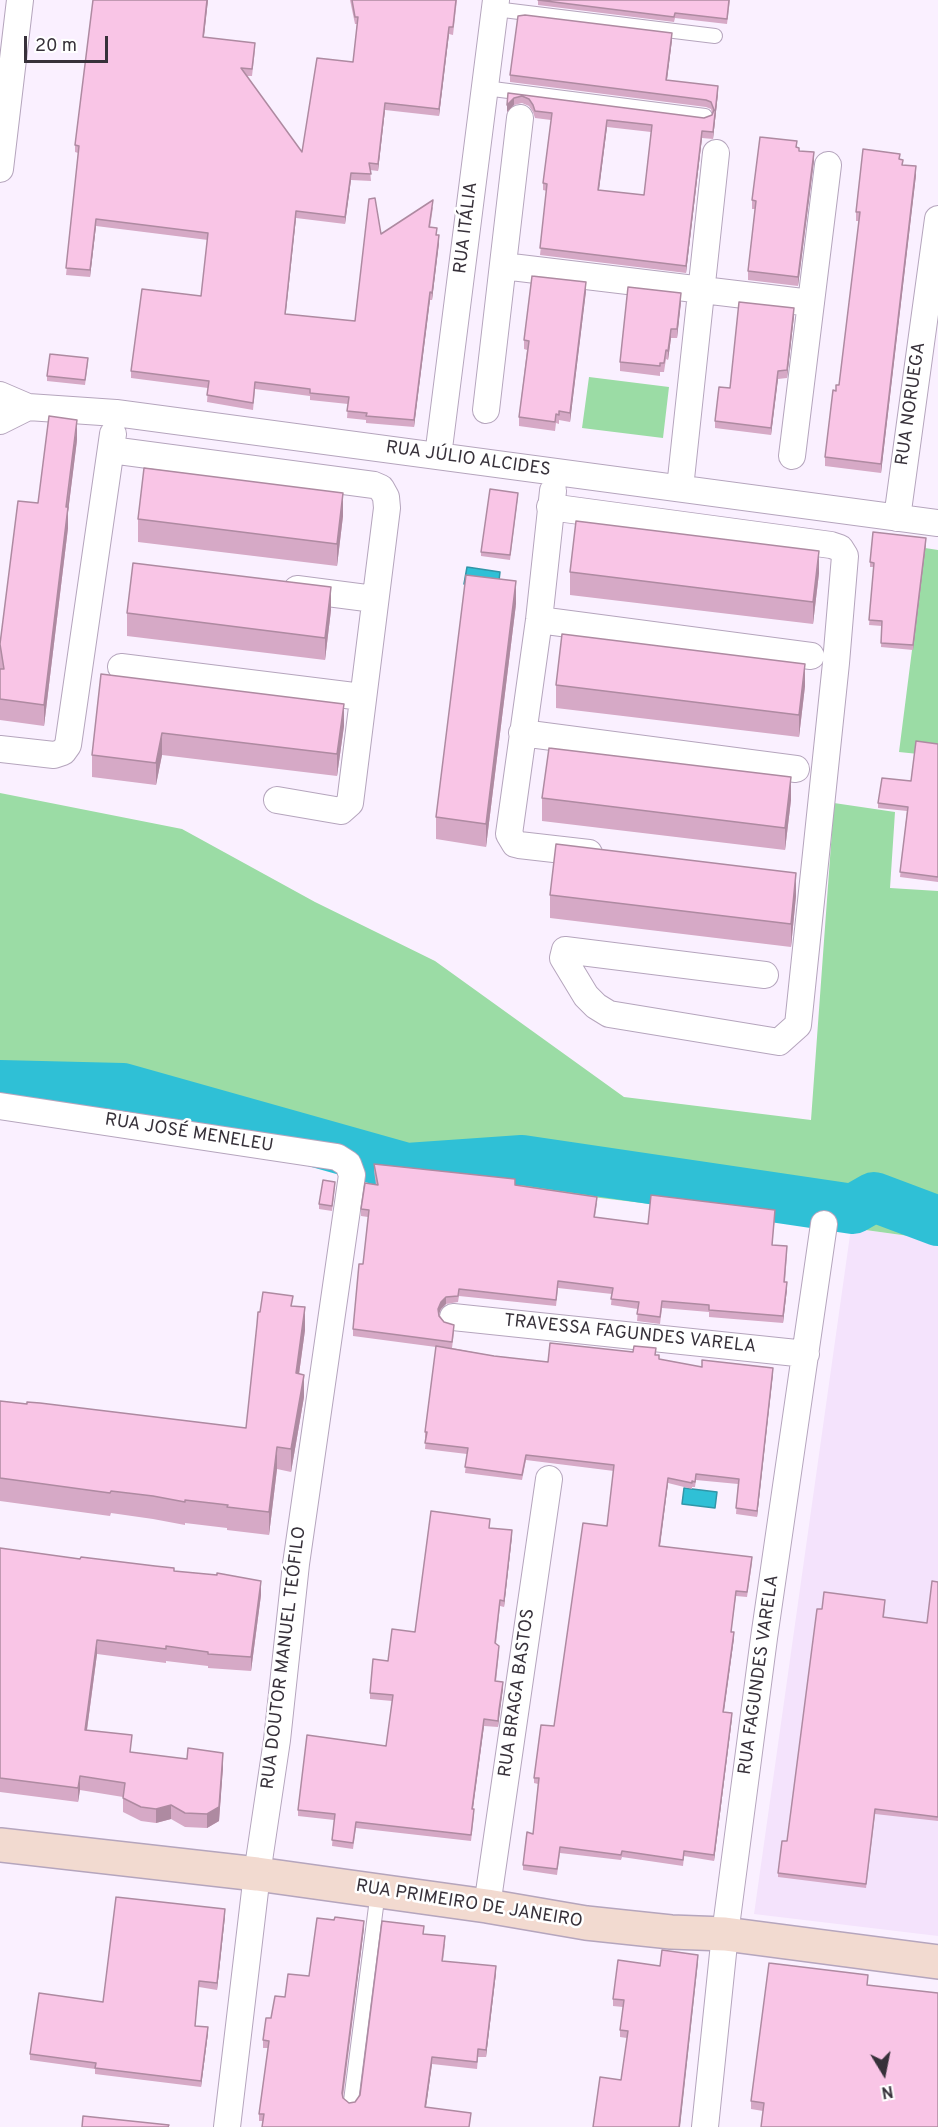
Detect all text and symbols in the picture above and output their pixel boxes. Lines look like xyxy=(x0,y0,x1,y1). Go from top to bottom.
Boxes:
scale bar xyxy=(27,24,111,62)
text: 20 m xyxy=(35,35,77,58)
street label: RUA ITÁLIA xyxy=(451,181,483,275)
street label: RUA NORUEGA xyxy=(893,341,931,467)
street label: RUA JÚLIO ALCIDES xyxy=(384,438,552,482)
street label: RUA JOSÉ MENELEU xyxy=(103,1110,275,1158)
street label: TRAVESSA FAGUNDES VARELA xyxy=(503,1311,757,1359)
street label: RUA DOUTOR MANUEL TEÓFILO xyxy=(258,1525,312,1791)
street label: RUA FAGUNDES VARELA xyxy=(735,1574,785,1776)
street label: RUA BRAGA BASTOS xyxy=(495,1607,541,1779)
street label: RUA PRIMEIRO DE JANEIRO xyxy=(354,1876,584,1934)
north arrow xyxy=(854,2043,914,2103)
text: N xyxy=(880,2080,895,2102)

